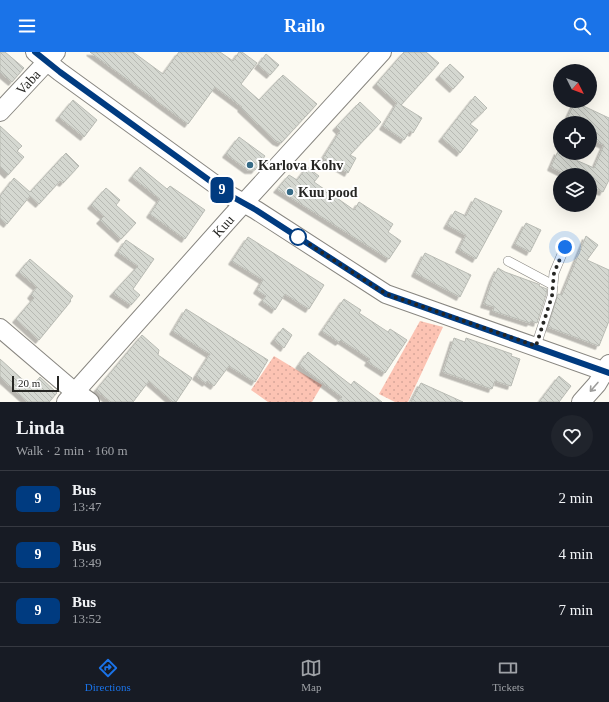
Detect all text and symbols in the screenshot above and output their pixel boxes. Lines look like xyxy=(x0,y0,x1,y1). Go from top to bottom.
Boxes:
icon: menu xyxy=(16,15,38,37)
icon: search xyxy=(571,15,593,37)
text: Railo xyxy=(284,16,325,36)
north arrow xyxy=(553,64,597,108)
map controls xyxy=(553,64,597,212)
street label: Vaba xyxy=(13,66,44,97)
button: locate xyxy=(553,116,597,160)
place label: Karlova Kohv xyxy=(258,158,343,173)
marker: Karlova Kohv xyxy=(245,160,255,170)
button: layers xyxy=(553,168,597,212)
line badge: 9 xyxy=(209,177,235,203)
text: 9 xyxy=(219,182,226,197)
place label: Kuu pood xyxy=(298,185,358,200)
marker: Kuu pood xyxy=(285,187,295,197)
street label: Kuu xyxy=(210,212,237,240)
unlabelled marker xyxy=(289,228,307,246)
your location xyxy=(555,237,575,257)
scale bar xyxy=(12,374,59,393)
text: 20 m xyxy=(18,377,40,389)
one-way arrow xyxy=(589,382,598,393)
button: heart xyxy=(551,415,593,457)
text: Linda xyxy=(16,417,65,438)
text: Walk · 2 min · 160 m xyxy=(16,443,128,458)
text: Bus xyxy=(72,482,96,498)
text: 2 min xyxy=(558,490,593,506)
text: 9 xyxy=(35,491,42,506)
text: 13:47 xyxy=(72,499,102,514)
text: Bus xyxy=(72,538,96,554)
text: 4 min xyxy=(558,546,593,562)
text: 9 xyxy=(35,547,42,562)
text: 13:49 xyxy=(72,555,102,570)
text: Bus xyxy=(72,594,96,610)
text: 7 min xyxy=(558,602,593,618)
text: 9 xyxy=(35,603,42,618)
text: 13:52 xyxy=(72,611,102,626)
tab: Directions xyxy=(85,657,131,693)
tab: Map xyxy=(300,657,322,693)
tab: Tickets xyxy=(492,657,524,693)

